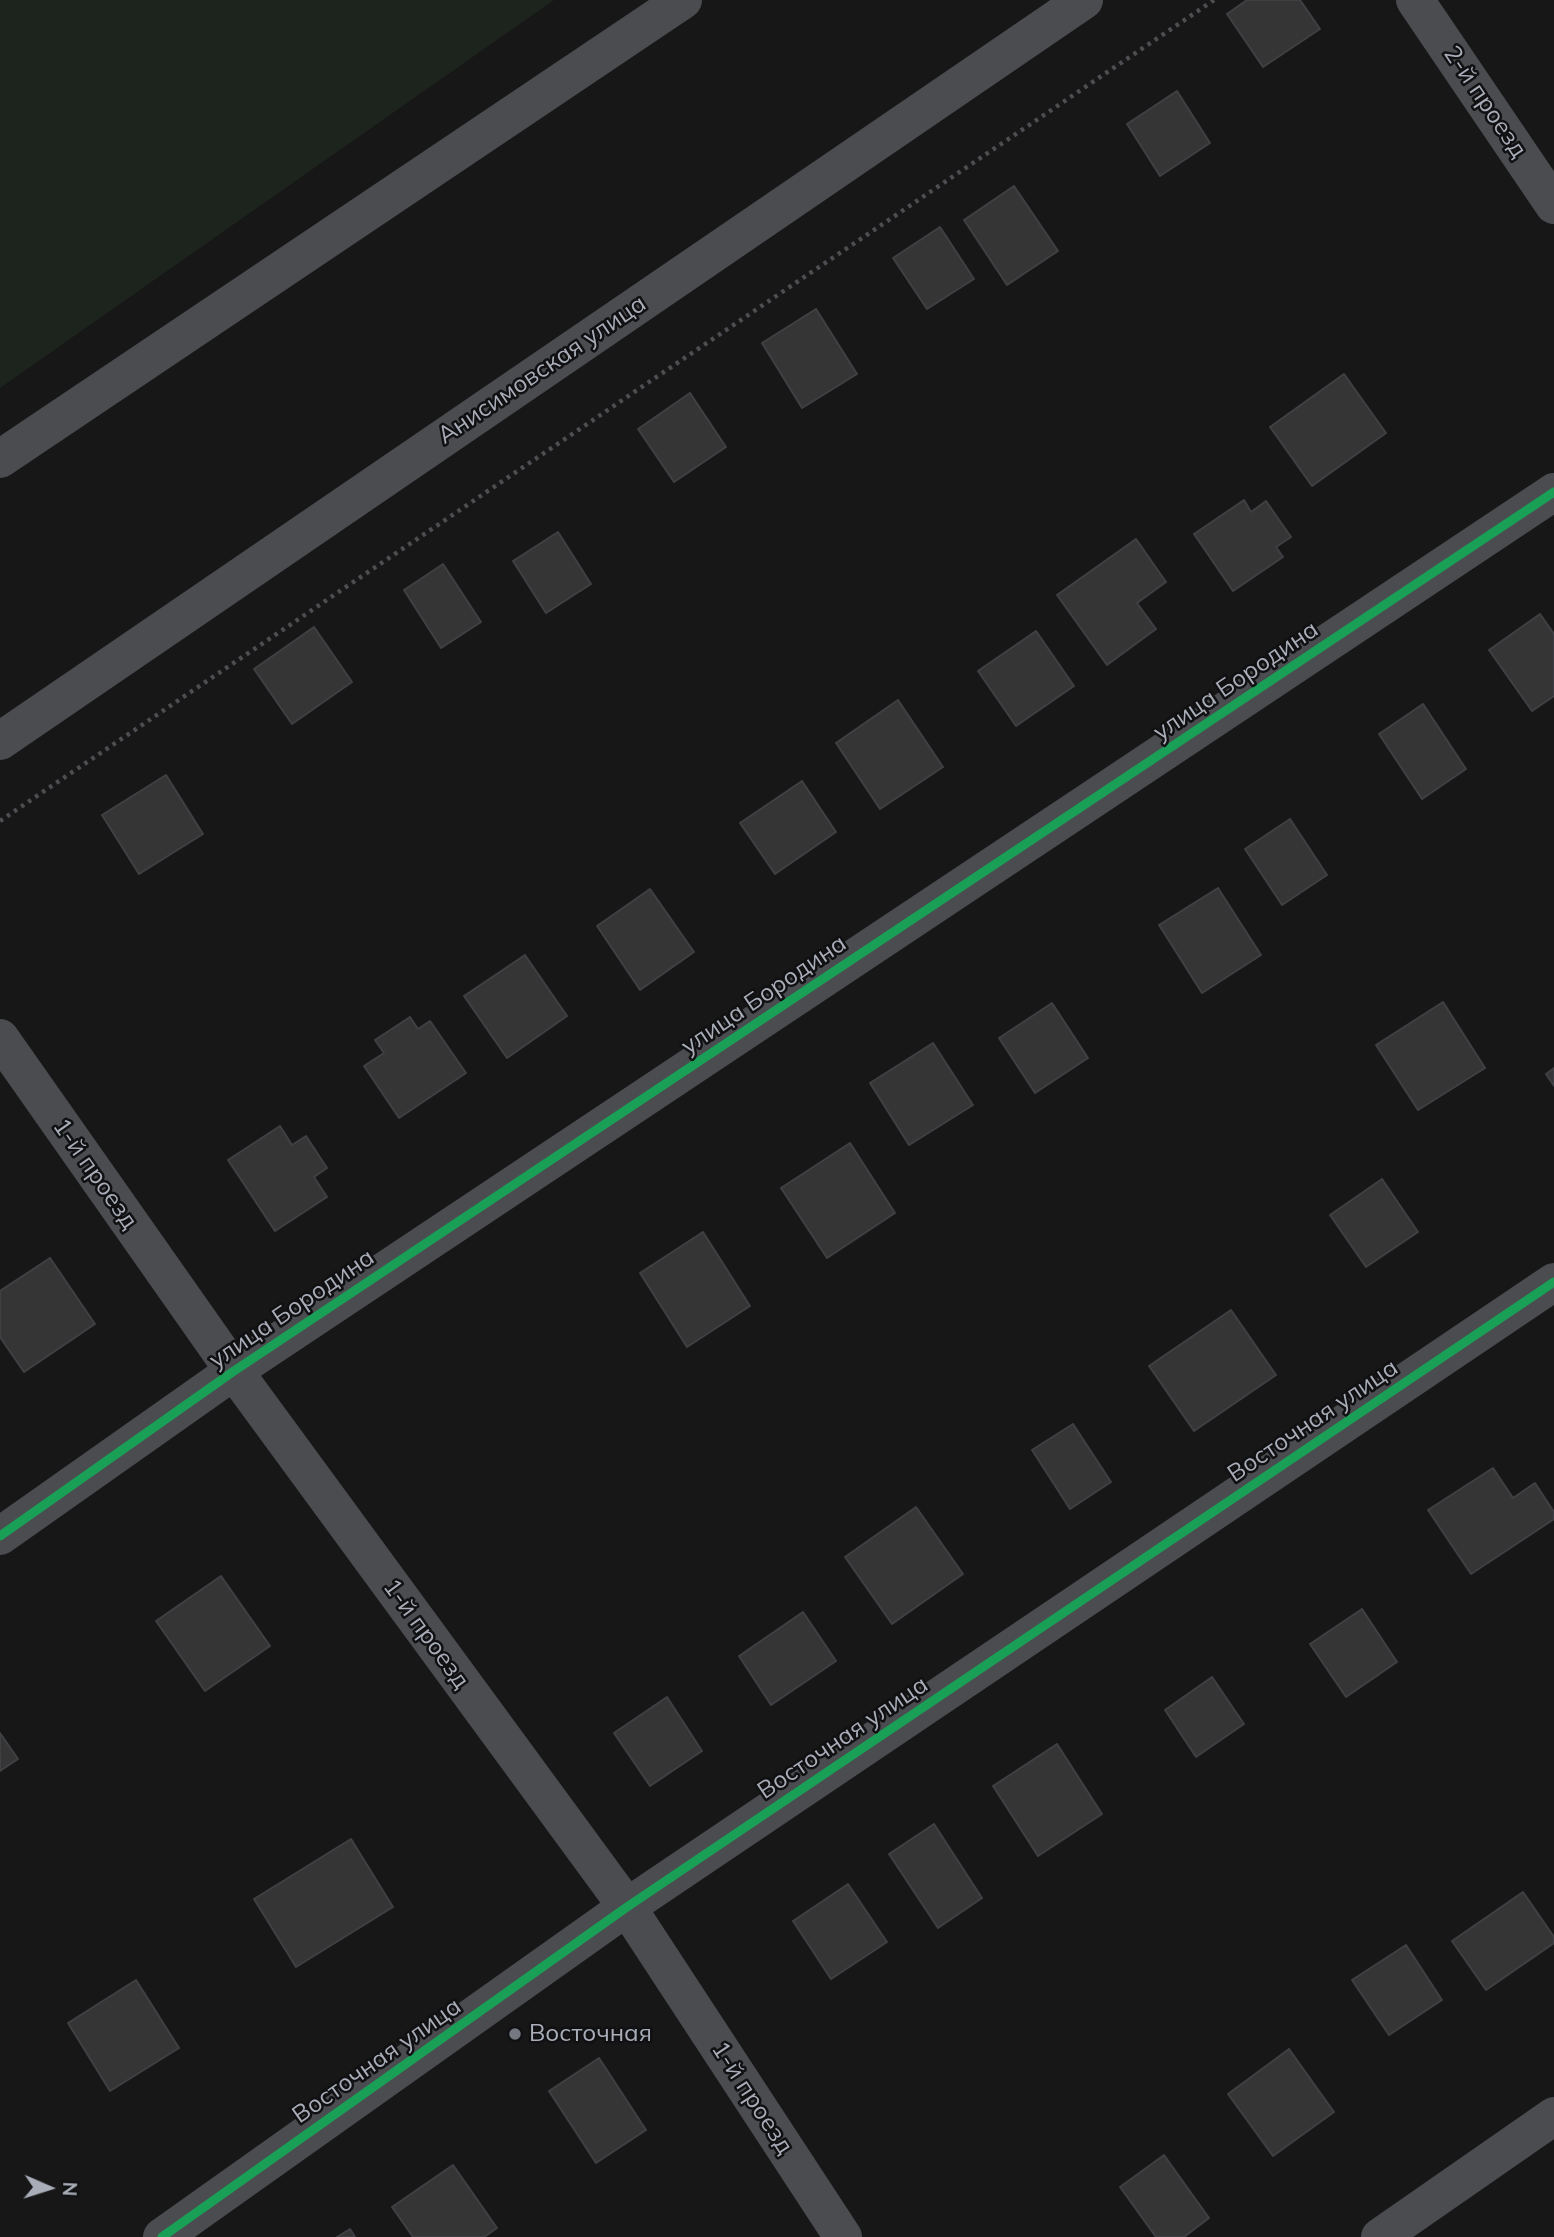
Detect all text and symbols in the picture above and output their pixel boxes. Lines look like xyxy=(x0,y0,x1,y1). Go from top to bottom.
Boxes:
street label: 2-й проезд xyxy=(1437,41,1533,163)
street label: Анисимовская улица xyxy=(432,290,652,450)
street label: улица Бородина xyxy=(1148,615,1324,747)
street label: улица Бородина xyxy=(676,929,852,1061)
street label: 1-й проезд xyxy=(46,1113,144,1235)
street label: улица Бородина xyxy=(204,1243,380,1375)
street label: Восточная улица xyxy=(1222,1353,1404,1489)
street label: 1-й проезд xyxy=(377,1574,475,1694)
street label: Восточная улица xyxy=(752,1670,934,1806)
street label: Восточная улица xyxy=(287,1992,467,2130)
place label: Восточная xyxy=(529,2020,652,2048)
marker: Восточная xyxy=(507,2026,523,2042)
street label: 1-й проезд xyxy=(705,2036,799,2160)
north arrow xyxy=(14,2153,84,2223)
text: N xyxy=(58,2181,82,2197)

